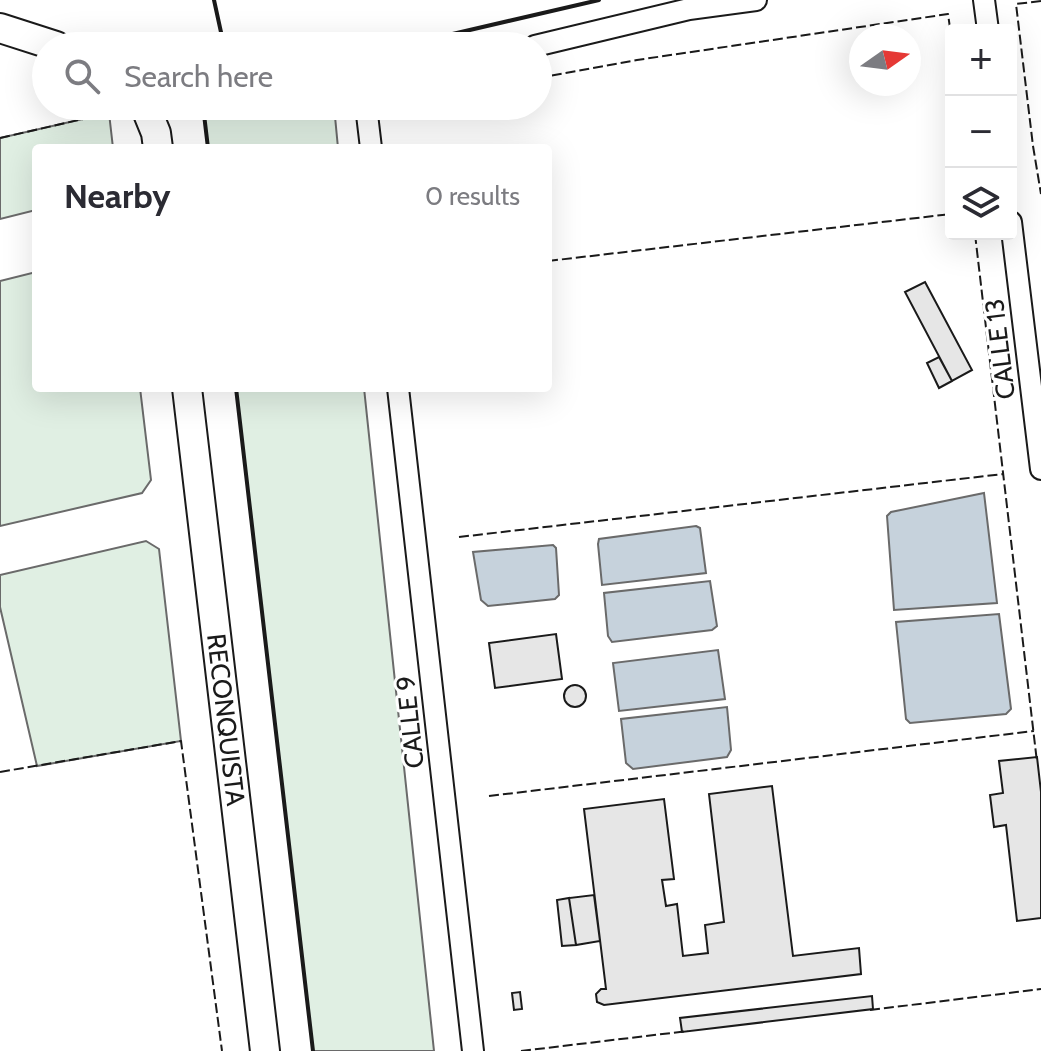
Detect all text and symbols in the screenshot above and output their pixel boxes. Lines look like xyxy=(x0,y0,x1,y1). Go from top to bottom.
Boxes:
north arrow xyxy=(849,24,921,96)
map controls xyxy=(945,24,1017,240)
button: + xyxy=(945,24,1017,96)
search box xyxy=(32,32,552,120)
icon: search xyxy=(60,54,104,98)
text: Search here xyxy=(124,58,273,95)
button: − xyxy=(945,96,1017,168)
button: layers xyxy=(945,168,1017,240)
text: Nearby xyxy=(64,175,171,217)
text: 0 results xyxy=(425,180,520,212)
street label: CALLE 13 xyxy=(978,297,1022,401)
street label: RECONQUISTA xyxy=(200,632,252,807)
street label: CALLE 9 xyxy=(389,674,431,770)

